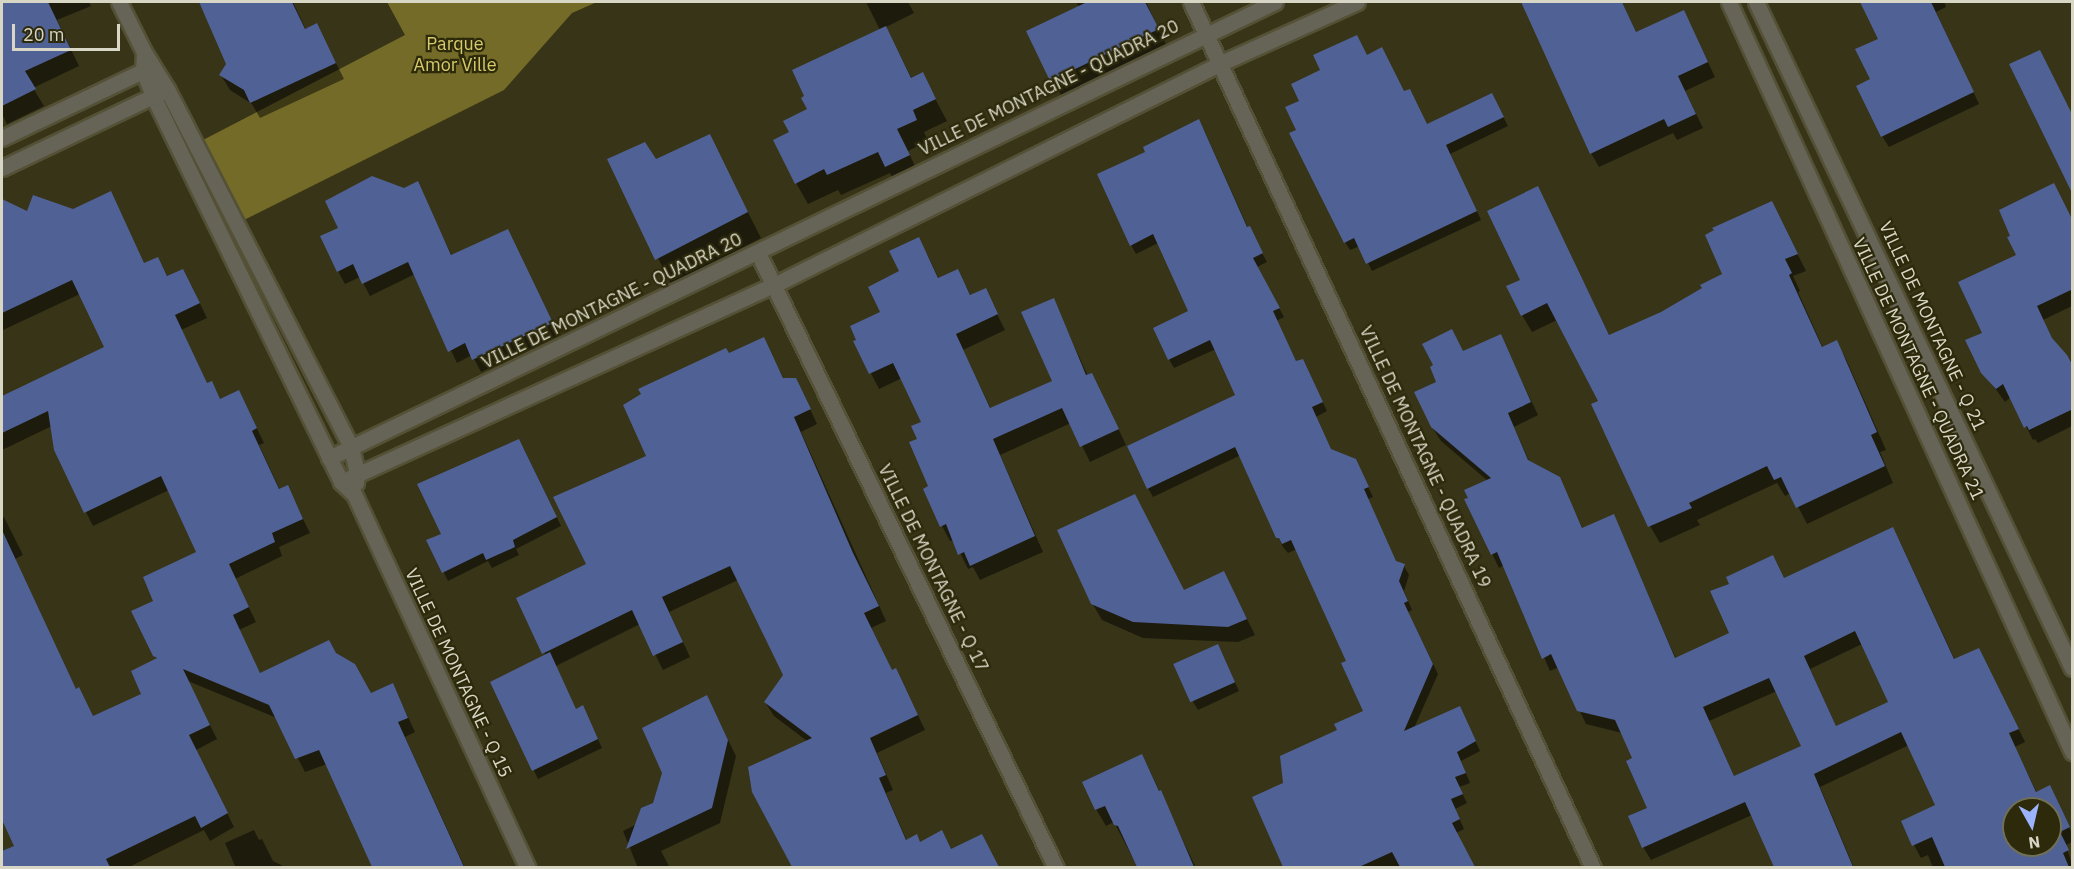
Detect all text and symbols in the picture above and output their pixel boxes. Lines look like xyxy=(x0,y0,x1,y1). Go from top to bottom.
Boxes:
scale bar xyxy=(15,12,123,50)
street label: VILLE DE MONTAGNE - QUADRA 20 xyxy=(915,15,1183,161)
text: 20 m xyxy=(23,23,65,46)
park label: Parque Amor Ville xyxy=(413,34,497,76)
street label: VILLE DE MONTAGNE - Q 21 xyxy=(1874,218,1990,434)
street label: VILLE DE MONTAGNE - QUADRA 20 xyxy=(478,228,746,374)
street label: VILLE DE MONTAGNE - QUADRA 21 xyxy=(1848,234,1988,504)
street label: VILLE DE MONTAGNE - QUADRA 19 xyxy=(1355,322,1495,592)
street label: VILLE DE MONTAGNE - Q 17 xyxy=(873,461,993,675)
street label: VILLE DE MONTAGNE - Q 15 xyxy=(400,565,516,781)
north arrow xyxy=(2002,797,2062,857)
text: N xyxy=(2027,832,2041,854)

